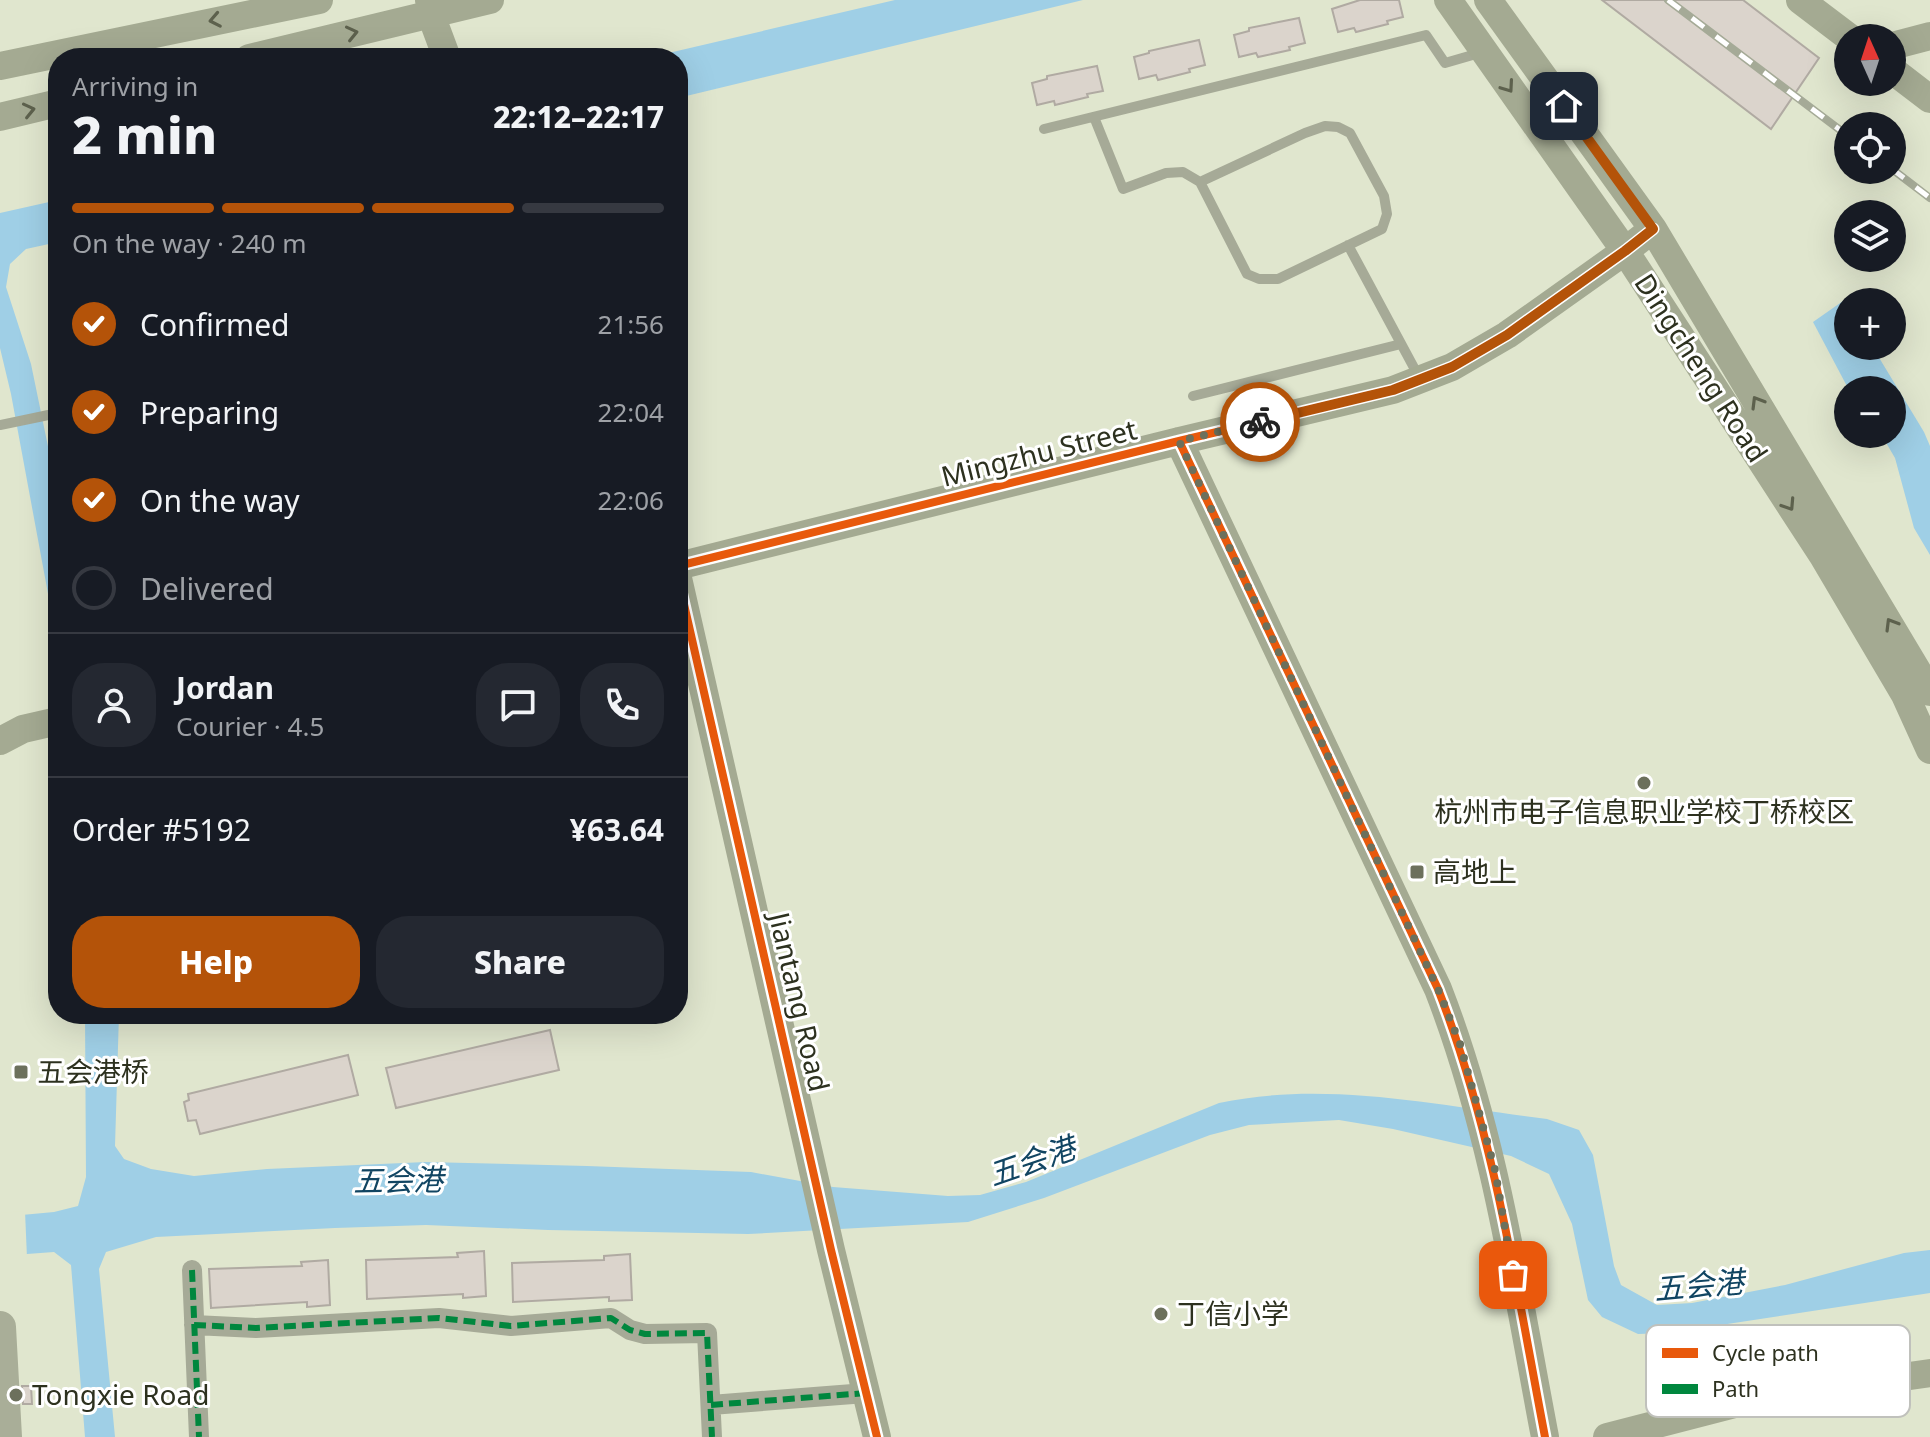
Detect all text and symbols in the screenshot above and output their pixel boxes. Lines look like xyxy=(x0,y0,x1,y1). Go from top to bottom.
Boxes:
one-way arrow xyxy=(209,11,222,28)
north arrow xyxy=(1834,24,1906,96)
map controls xyxy=(1834,24,1906,448)
one-way arrow xyxy=(345,26,358,43)
text: Arriving in xyxy=(72,68,198,104)
pin xyxy=(1530,72,1598,140)
one-way arrow xyxy=(1499,79,1513,93)
icon: home xyxy=(1542,84,1586,128)
text: 22:12–22:17 xyxy=(493,96,664,137)
text: 2 min xyxy=(72,98,217,169)
one-way arrow xyxy=(22,102,35,119)
button: locate xyxy=(1834,112,1906,184)
button: layers xyxy=(1834,200,1906,272)
text: On the way · 240 m xyxy=(72,225,306,261)
street label: Dingcheng Road xyxy=(1627,266,1777,469)
button: + xyxy=(1834,288,1906,360)
icon: check xyxy=(72,302,116,346)
text: Confirmed xyxy=(140,304,290,345)
text: 21:56 xyxy=(598,306,664,342)
button: − xyxy=(1834,376,1906,448)
courier xyxy=(1220,382,1300,462)
icon: check xyxy=(72,390,116,434)
text: Preparing xyxy=(140,392,279,433)
text: 22:04 xyxy=(598,394,664,430)
one-way arrow xyxy=(1751,396,1767,411)
icon: bike xyxy=(1238,400,1282,444)
street label: Mingzhu Street xyxy=(937,409,1141,495)
icon: check xyxy=(72,478,116,522)
text: On the way xyxy=(140,480,300,521)
text: 22:06 xyxy=(598,482,664,518)
one-way arrow xyxy=(1780,496,1795,511)
text: Delivered xyxy=(140,568,274,609)
one-way arrow xyxy=(1885,618,1901,633)
button: person xyxy=(72,663,156,747)
button: chat xyxy=(476,663,560,747)
button: phone xyxy=(580,663,664,747)
text: Jordan xyxy=(176,667,274,708)
text: Courier · 4.5 xyxy=(176,708,324,744)
marker: 杭州市电子信息职业学校丁桥校区 xyxy=(1635,774,1653,792)
place label: 杭州市电子信息职业学校丁桥校区 xyxy=(1434,792,1854,830)
text: Order #5192 xyxy=(72,809,251,850)
text: ¥63.64 xyxy=(570,809,664,850)
place label: 高地上 xyxy=(1433,852,1517,890)
marker: 高地上 xyxy=(1408,863,1426,881)
street label: Jiantang Road xyxy=(760,906,839,1095)
button: Help xyxy=(72,916,360,1008)
button: Share xyxy=(376,916,664,1008)
place label: 五会港桥 xyxy=(37,1052,149,1090)
marker: 五会港桥 xyxy=(12,1063,30,1081)
water label: 五会港 xyxy=(982,1125,1085,1195)
water label: 五会港 xyxy=(353,1158,447,1201)
pin xyxy=(1479,1241,1547,1309)
icon: bag xyxy=(1491,1253,1535,1297)
water label: 五会港 xyxy=(1652,1260,1749,1309)
place label: 丁信小学 xyxy=(1177,1294,1289,1332)
marker: 丁信小学 xyxy=(1152,1305,1170,1323)
legend xyxy=(1646,1325,1910,1417)
text: Cycle path xyxy=(1712,1337,1819,1367)
text: Path xyxy=(1712,1373,1759,1403)
place label: Tongxie Road xyxy=(32,1375,209,1413)
marker: Tongxie Road xyxy=(7,1386,25,1404)

